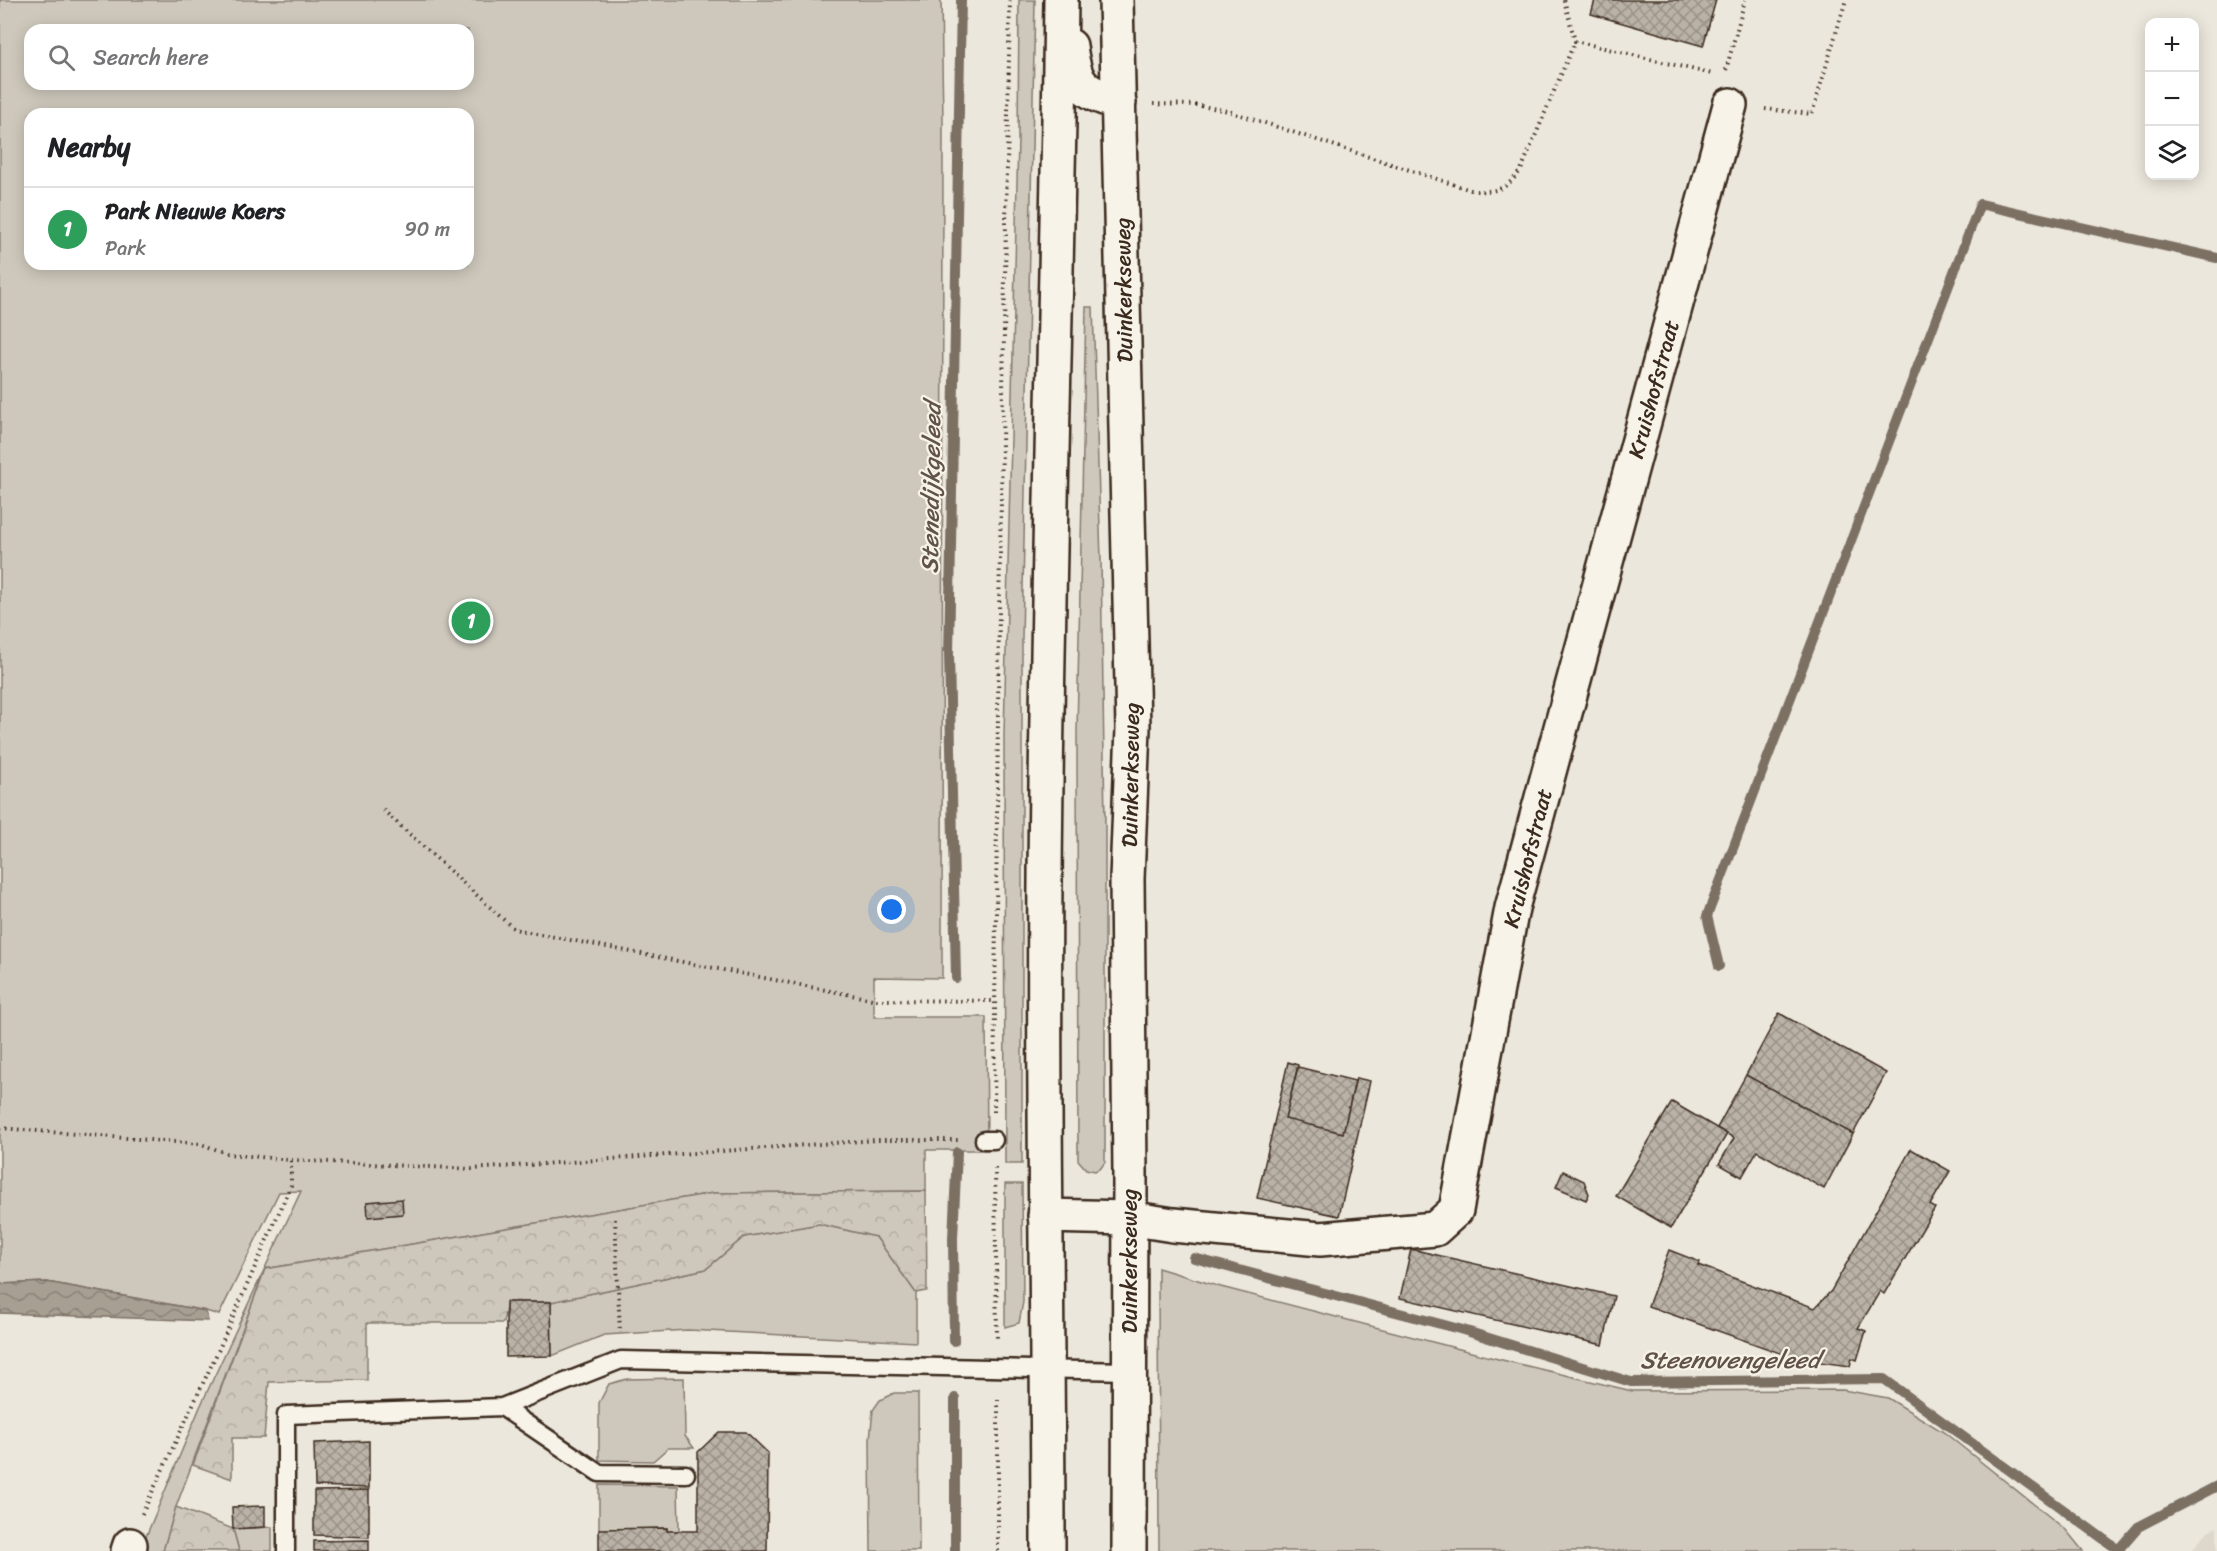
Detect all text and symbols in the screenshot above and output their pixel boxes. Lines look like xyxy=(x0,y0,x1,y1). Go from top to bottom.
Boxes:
map controls xyxy=(2145,18,2199,180)
button: + xyxy=(2145,18,2199,72)
search box xyxy=(24,24,474,90)
text: Search here xyxy=(93,38,209,77)
icon: search xyxy=(45,41,78,74)
button: − xyxy=(2145,72,2199,126)
text: Nearby xyxy=(48,124,130,170)
button: layers xyxy=(2145,126,2199,180)
text: Park Nieuwe Koers xyxy=(105,192,285,231)
text: 1 xyxy=(63,212,72,247)
text: 90 m xyxy=(405,212,450,247)
street label: Duinkerkseweg xyxy=(1103,217,1144,363)
text: Park xyxy=(105,231,146,266)
street label: Kruishofstraat xyxy=(1616,315,1691,463)
water label: Stenedijkgeleed xyxy=(909,396,954,574)
pin: 1 xyxy=(452,598,490,644)
street label: Duinkerkseweg xyxy=(1110,702,1151,848)
street label: Kruishofstraat xyxy=(1491,784,1564,932)
your location xyxy=(877,895,906,924)
street label: Duinkerkseweg xyxy=(1110,1189,1149,1333)
water label: Steenovengeleed xyxy=(1640,1339,1826,1381)

